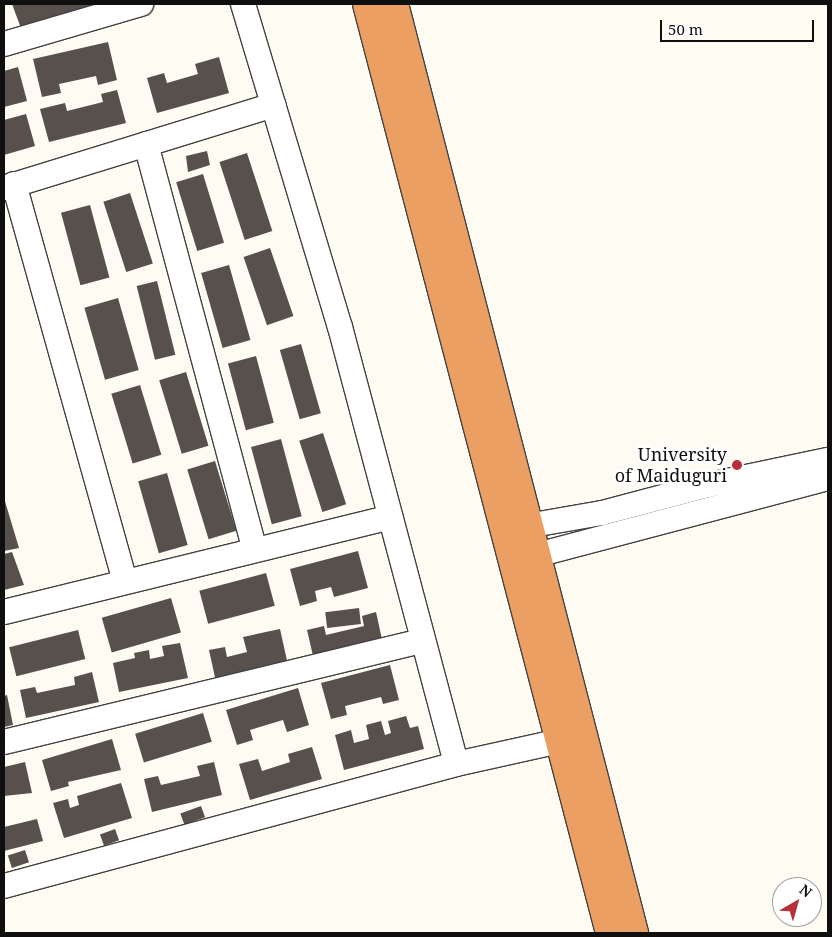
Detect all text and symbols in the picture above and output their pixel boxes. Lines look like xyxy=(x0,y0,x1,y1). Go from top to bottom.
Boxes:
scale bar xyxy=(662,10,816,42)
text: 50 m xyxy=(668,19,703,39)
place label: University of Maiduguri xyxy=(615,444,727,486)
marker: University of Maiduguri xyxy=(731,459,743,471)
north arrow xyxy=(772,877,822,927)
text: N xyxy=(796,880,816,901)

